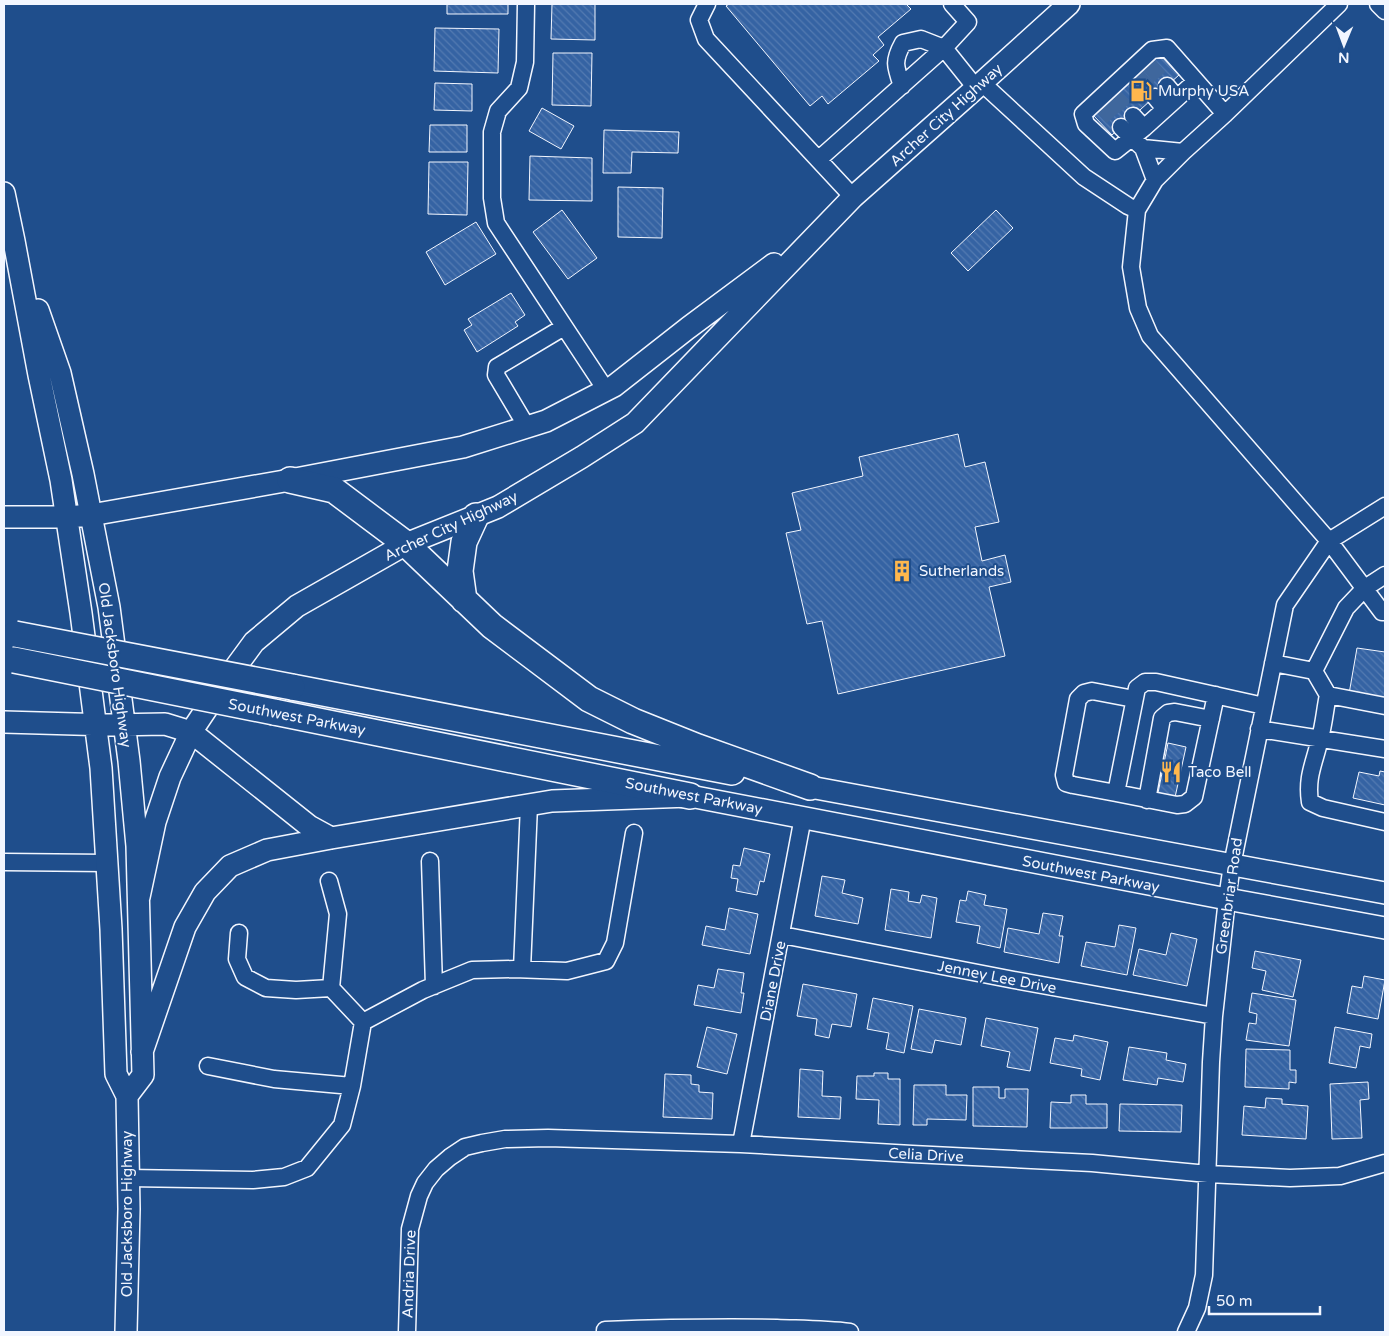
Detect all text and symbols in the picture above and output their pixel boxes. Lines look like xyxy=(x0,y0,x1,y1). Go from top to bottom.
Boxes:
north arrow xyxy=(1319,20,1369,70)
text: N xyxy=(1338,49,1350,66)
street label: Archer City Highway xyxy=(886,60,1006,170)
fuel station icon: Murphy USA xyxy=(1128,78,1154,104)
place label: Murphy USA xyxy=(1158,82,1249,100)
street label: Archer City Highway xyxy=(381,487,521,565)
building icon: Sutherlands xyxy=(889,558,915,584)
place label: Sutherlands xyxy=(919,562,1004,580)
street label: Old Jacksboro Highway xyxy=(95,581,135,749)
street label: Southwest Parkway xyxy=(227,695,367,739)
restaurant icon: Taco Bell xyxy=(1158,759,1184,785)
place label: Taco Bell xyxy=(1188,763,1252,781)
street label: Southwest Parkway xyxy=(624,774,764,818)
street label: Greenbriar Road xyxy=(1212,836,1246,956)
street label: Southwest Parkway xyxy=(1021,852,1161,896)
street label: Diane Drive xyxy=(756,939,790,1023)
street label: Jenney Lee Drive xyxy=(936,957,1058,997)
street label: Old Jacksboro Highway xyxy=(118,1131,136,1297)
street label: Celia Drive xyxy=(888,1144,964,1166)
street label: Andria Drive xyxy=(398,1229,420,1319)
scale bar xyxy=(1209,1284,1320,1316)
text: 50 m xyxy=(1216,1292,1253,1310)

